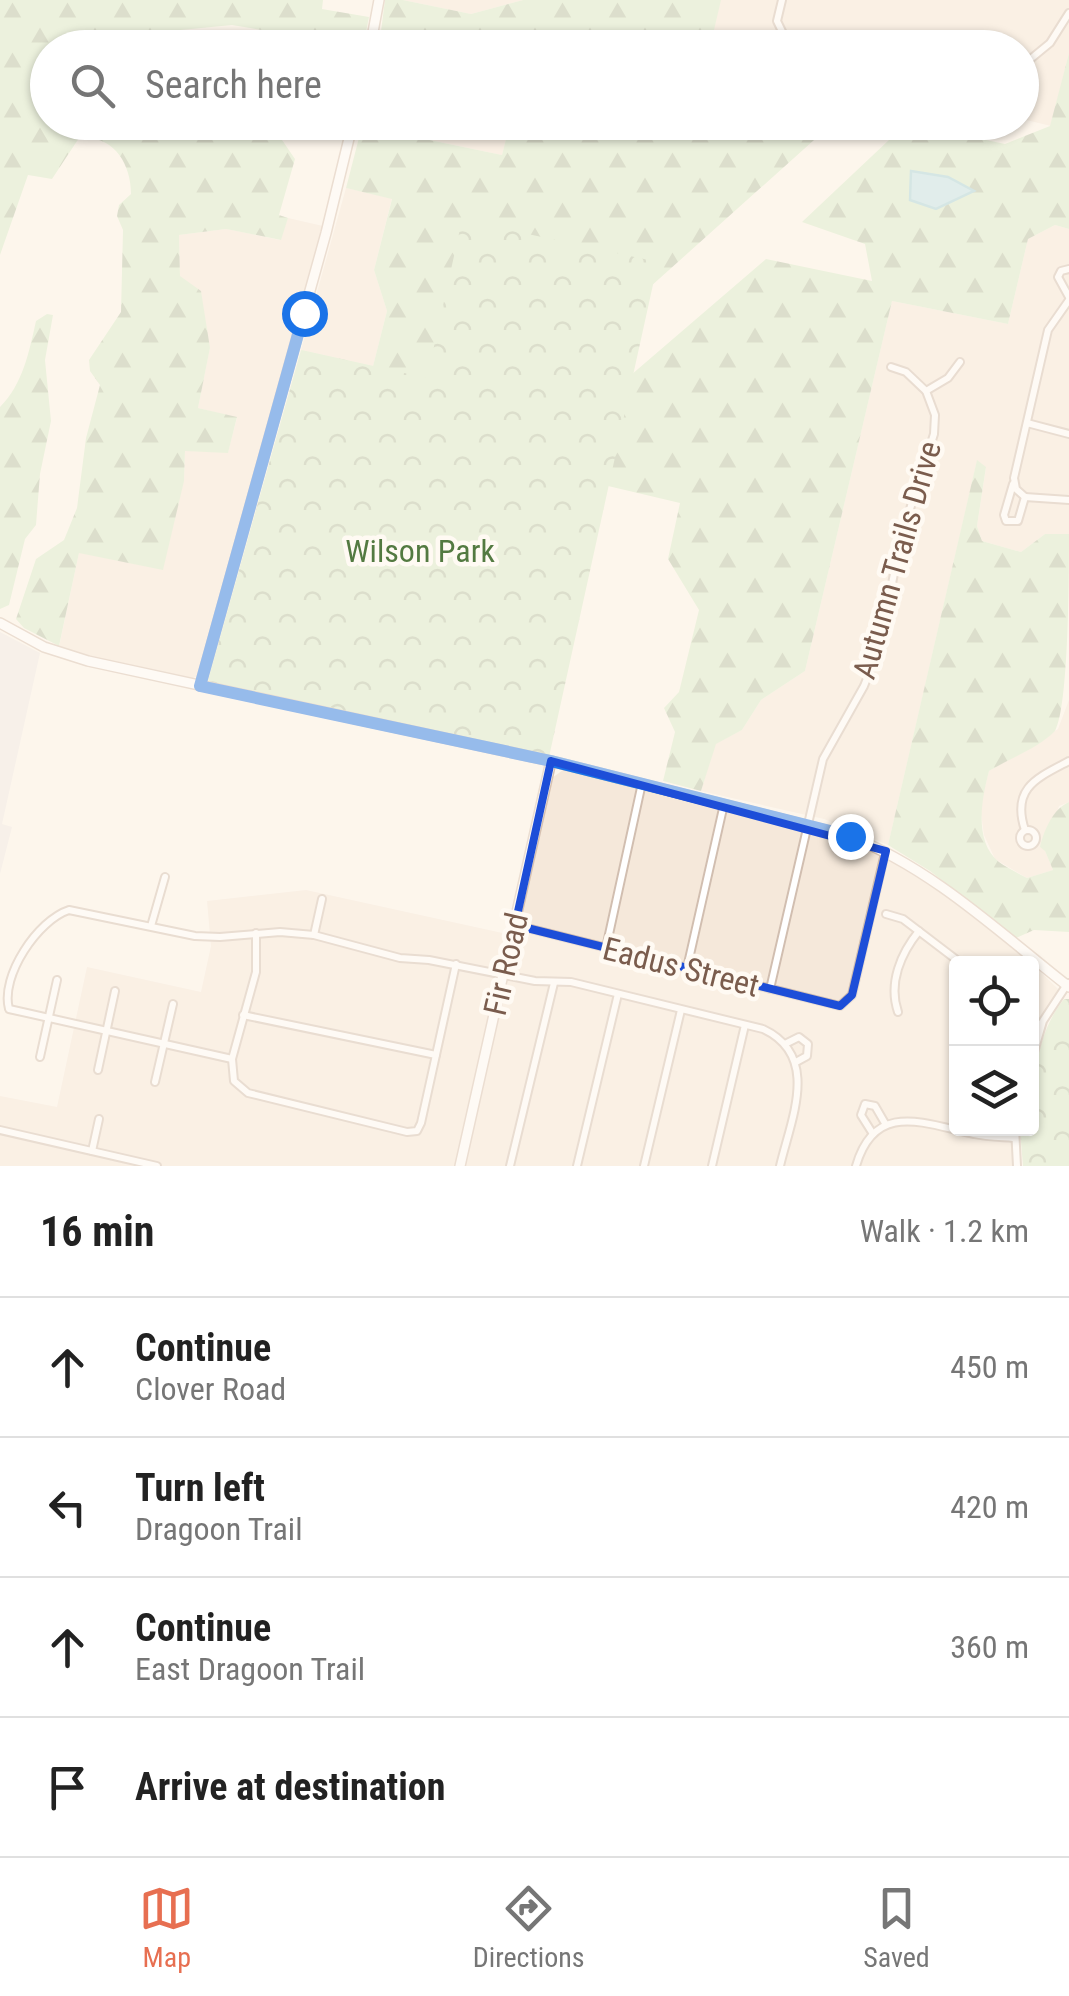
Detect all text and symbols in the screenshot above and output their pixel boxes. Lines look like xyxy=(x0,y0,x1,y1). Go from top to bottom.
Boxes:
search box xyxy=(30,30,1039,140)
icon: search xyxy=(65,58,120,113)
text: Search here xyxy=(145,63,322,107)
route start xyxy=(282,291,328,337)
street label: Autumn Trails Drive xyxy=(845,437,949,683)
park label: Wilson Park xyxy=(345,532,495,570)
route end xyxy=(828,814,874,860)
street label: Fir Road xyxy=(476,909,536,1019)
street label: Eadus Street xyxy=(599,929,763,1005)
map controls xyxy=(949,956,1039,1136)
button: locate xyxy=(949,956,1039,1046)
button: layers xyxy=(949,1046,1039,1136)
text: 16 min xyxy=(40,1207,155,1256)
text: Walk · 1.2 km xyxy=(860,1212,1029,1250)
text: Continue xyxy=(135,1326,271,1370)
icon: ahead xyxy=(40,1340,95,1395)
text: 450 m xyxy=(950,1348,1029,1386)
text: Clover Road xyxy=(135,1370,286,1408)
text: Turn left xyxy=(135,1466,265,1510)
icon: left xyxy=(40,1480,95,1535)
text: 420 m xyxy=(950,1488,1029,1526)
text: Dragoon Trail xyxy=(135,1510,302,1548)
text: Continue xyxy=(135,1606,271,1650)
icon: ahead xyxy=(40,1620,95,1675)
text: 360 m xyxy=(950,1628,1029,1666)
text: East Dragoon Trail xyxy=(135,1650,365,1688)
icon: arrive xyxy=(40,1760,95,1815)
text: Arrive at destination xyxy=(135,1765,445,1809)
tab: Map xyxy=(139,1881,194,1974)
tab: Directions xyxy=(473,1881,585,1974)
tab: Saved xyxy=(863,1881,930,1974)

